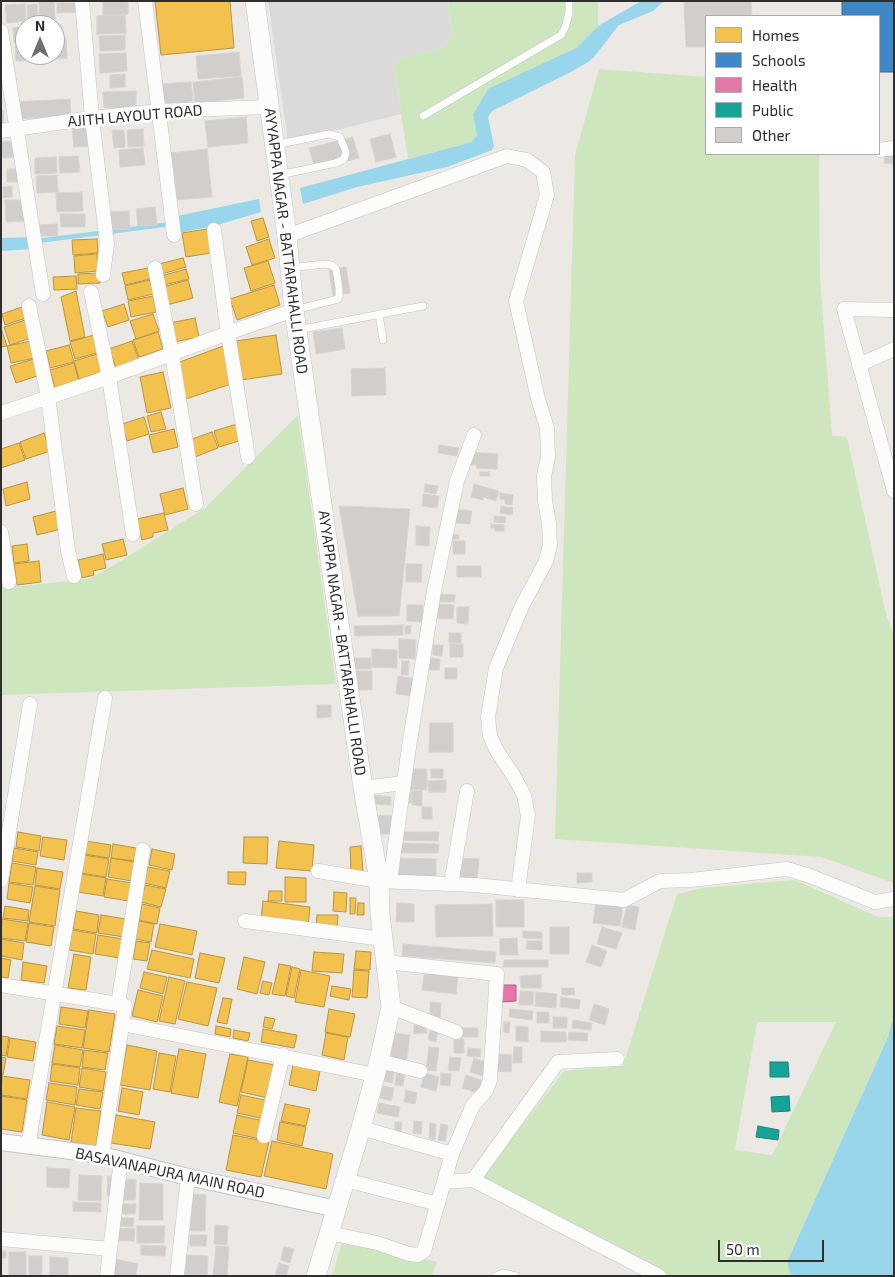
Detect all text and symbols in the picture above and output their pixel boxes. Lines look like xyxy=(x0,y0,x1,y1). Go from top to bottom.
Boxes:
north arrow xyxy=(15,15,65,65)
legend xyxy=(705,15,880,155)
text: N xyxy=(35,17,45,34)
text: Homes xyxy=(752,26,799,44)
text: Schools xyxy=(752,51,806,69)
text: Health xyxy=(752,76,797,94)
street label: AJITH LAYOUT ROAD xyxy=(67,101,203,131)
text: Public xyxy=(752,101,793,119)
street label: AYYAPPA NAGAR - BATTARAHALLI ROAD xyxy=(261,107,311,375)
text: Other xyxy=(752,126,791,144)
street label: AYYAPPA NAGAR - BATTARAHALLI ROAD xyxy=(314,509,370,777)
street label: BASAVANAPURA MAIN ROAD xyxy=(74,1144,266,1202)
scale bar xyxy=(720,1230,826,1262)
text: 50 m xyxy=(726,1240,760,1258)

